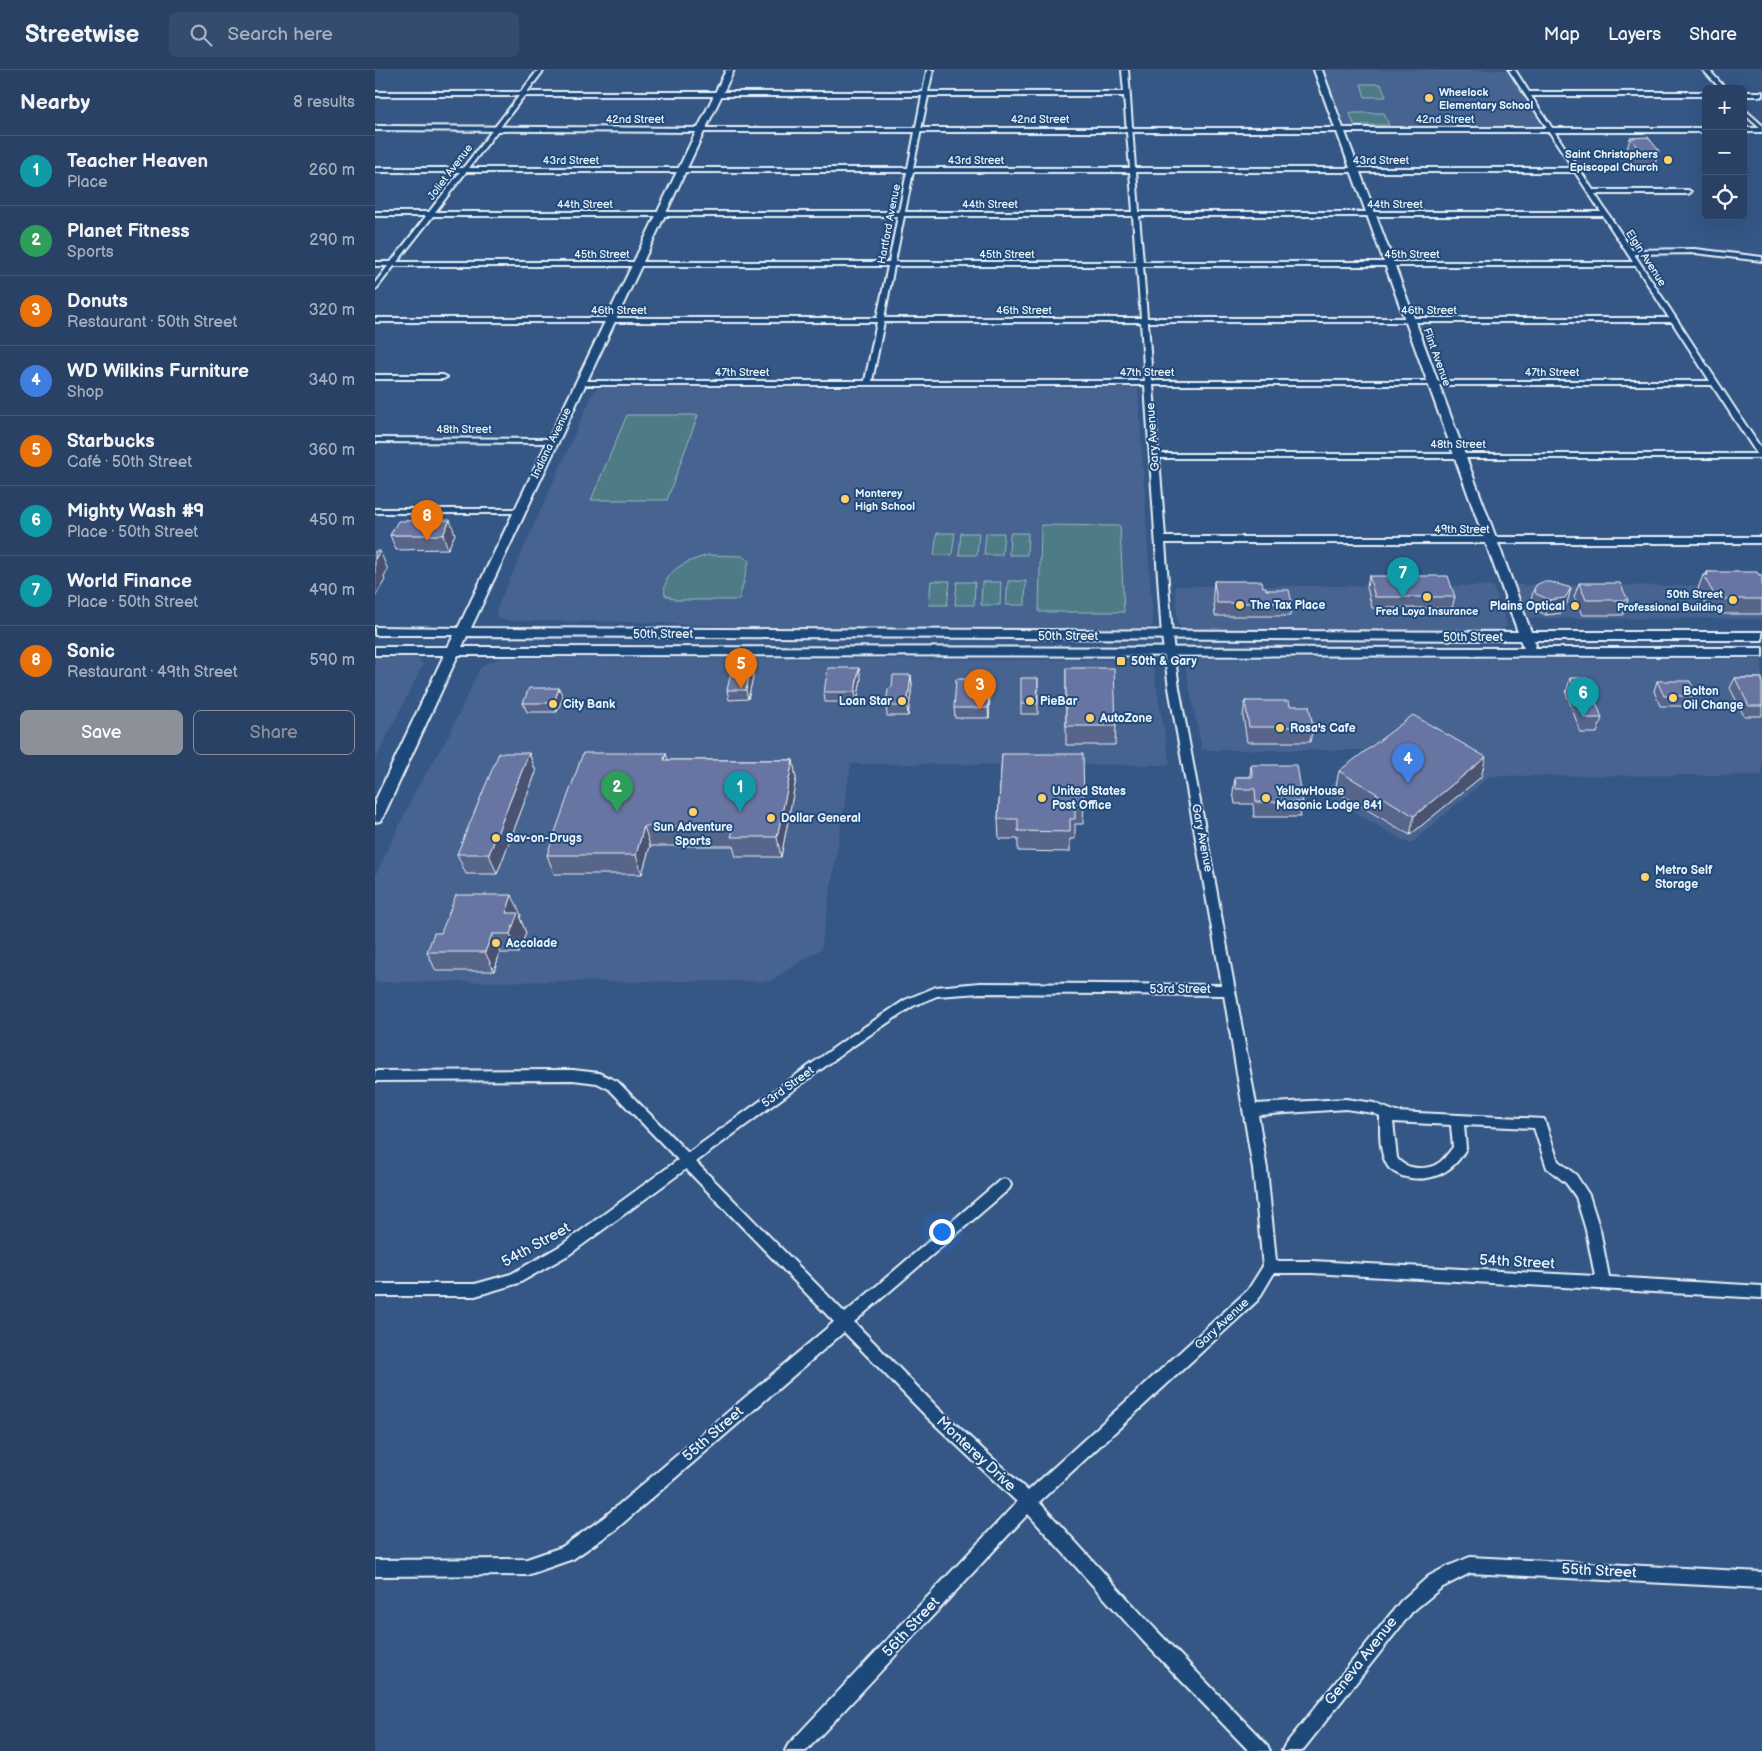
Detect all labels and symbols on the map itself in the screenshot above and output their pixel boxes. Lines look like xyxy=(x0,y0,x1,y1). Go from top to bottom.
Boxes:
place label: Wheelock Elementary School xyxy=(1439,86,1533,112)
marker: Wheelock Elementary School xyxy=(1423,92,1435,104)
street label: 42nd Street xyxy=(606,113,665,126)
street label: 42nd Street xyxy=(1011,113,1070,126)
street label: 42nd Street xyxy=(1416,113,1475,126)
street label: Joliet Avenue xyxy=(425,141,476,203)
place label: Saint Christophers Episcopal Church xyxy=(1565,148,1659,174)
street label: 43rd Street xyxy=(543,154,600,167)
street label: 43rd Street xyxy=(948,154,1005,167)
street label: 43rd Street xyxy=(1353,154,1410,167)
marker: Saint Christophers Episcopal Church xyxy=(1662,154,1674,166)
street label: Hartford Avenue xyxy=(875,183,903,265)
street label: 44th Street xyxy=(557,198,614,211)
street label: 44th Street xyxy=(962,198,1019,211)
street label: 44th Street xyxy=(1367,198,1424,211)
street label: Elgin Avenue xyxy=(1623,227,1669,289)
street label: 45th Street xyxy=(574,248,630,261)
street label: 45th Street xyxy=(979,248,1035,261)
street label: 45th Street xyxy=(1384,248,1440,261)
street label: 46th Street xyxy=(591,304,648,317)
street label: 46th Street xyxy=(996,304,1053,317)
street label: 46th Street xyxy=(1401,304,1458,317)
street label: Flint Avenue xyxy=(1420,326,1454,388)
street label: 47th Street xyxy=(715,366,770,379)
street label: 47th Street xyxy=(1120,366,1175,379)
street label: 47th Street xyxy=(1525,366,1580,379)
street label: Gary Avenue xyxy=(1143,402,1163,472)
street label: Indiana Avenue xyxy=(528,405,574,480)
street label: 48th Street xyxy=(436,423,492,436)
street label: 48th Street xyxy=(1430,438,1486,451)
place label: Monterey High School xyxy=(855,487,915,513)
marker: Monterey High School xyxy=(839,493,851,505)
pin: 8 xyxy=(411,500,443,541)
street label: 49th Street xyxy=(1434,523,1490,536)
pin: 7 xyxy=(1387,557,1419,598)
place label: 50th Street Professional Building xyxy=(1617,588,1723,614)
marker: Fred Loya Insurance xyxy=(1421,591,1433,603)
marker: 50th Street Professional Building xyxy=(1727,594,1739,606)
place label: The Tax Place xyxy=(1250,598,1325,613)
marker: The Tax Place xyxy=(1234,599,1246,611)
place label: Plains Optical xyxy=(1490,599,1565,614)
marker: Plains Optical xyxy=(1569,600,1581,612)
place label: Fred Loya Insurance xyxy=(1376,605,1478,618)
street label: 50th Street xyxy=(633,627,693,642)
street label: 50th Street xyxy=(1038,629,1098,644)
street label: 50th Street xyxy=(1443,630,1503,645)
pin: 5 xyxy=(725,648,757,689)
place label: 50th & Gary xyxy=(1131,654,1197,669)
marker: 50th & Gary xyxy=(1115,655,1127,667)
pin: 3 xyxy=(964,669,996,710)
pin: 6 xyxy=(1567,677,1599,718)
place label: Bolton Oil Change xyxy=(1683,684,1743,713)
marker: Bolton Oil Change xyxy=(1667,692,1679,704)
place label: Loan Star xyxy=(839,694,892,709)
place label: PieBar xyxy=(1040,694,1078,709)
marker: Loan Star xyxy=(896,695,908,707)
marker: PieBar xyxy=(1024,695,1036,707)
place label: City Bank xyxy=(563,697,616,712)
marker: City Bank xyxy=(547,698,559,710)
place label: AutoZone xyxy=(1099,711,1152,726)
marker: AutoZone xyxy=(1084,712,1096,724)
place label: Rosa's Cafe xyxy=(1290,721,1356,736)
marker: Rosa's Cafe xyxy=(1274,722,1286,734)
pin: 4 xyxy=(1392,743,1424,784)
pin: 2 xyxy=(601,771,633,812)
pin: 1 xyxy=(724,771,756,812)
place label: United States Post Office xyxy=(1052,784,1126,813)
place label: YellowHouse Masonic Lodge 841 xyxy=(1276,784,1382,813)
marker: United States Post Office xyxy=(1036,792,1048,804)
marker: YellowHouse Masonic Lodge 841 xyxy=(1260,792,1272,804)
street label: Gary Avenue xyxy=(1188,803,1216,873)
marker: Sun Adventure Sports xyxy=(687,806,699,818)
place label: Dollar General xyxy=(781,811,861,826)
marker: Dollar General xyxy=(765,812,777,824)
place label: Sun Adventure Sports xyxy=(653,820,733,849)
place label: Sav-on-Drugs xyxy=(506,831,582,846)
marker: Sav-on-Drugs xyxy=(490,832,502,844)
place label: Metro Self Storage xyxy=(1655,863,1713,892)
marker: Metro Self Storage xyxy=(1639,871,1651,883)
place label: Accolade xyxy=(505,936,557,951)
marker: Accolade xyxy=(490,937,502,949)
street label: 53rd Street xyxy=(1149,982,1211,997)
street label: 53rd Street xyxy=(759,1063,817,1111)
street label: 54th Street xyxy=(498,1218,574,1272)
your location xyxy=(929,1219,955,1245)
street label: 54th Street xyxy=(1479,1251,1556,1273)
street label: Gary Avenue xyxy=(1192,1295,1252,1353)
street label: 55th Street xyxy=(678,1402,748,1466)
street label: Monterey Drive xyxy=(932,1412,1020,1496)
street label: 55th Street xyxy=(1561,1560,1637,1582)
street label: 56th Street xyxy=(878,1593,944,1661)
street label: Geneva Avenue xyxy=(1320,1613,1402,1709)

